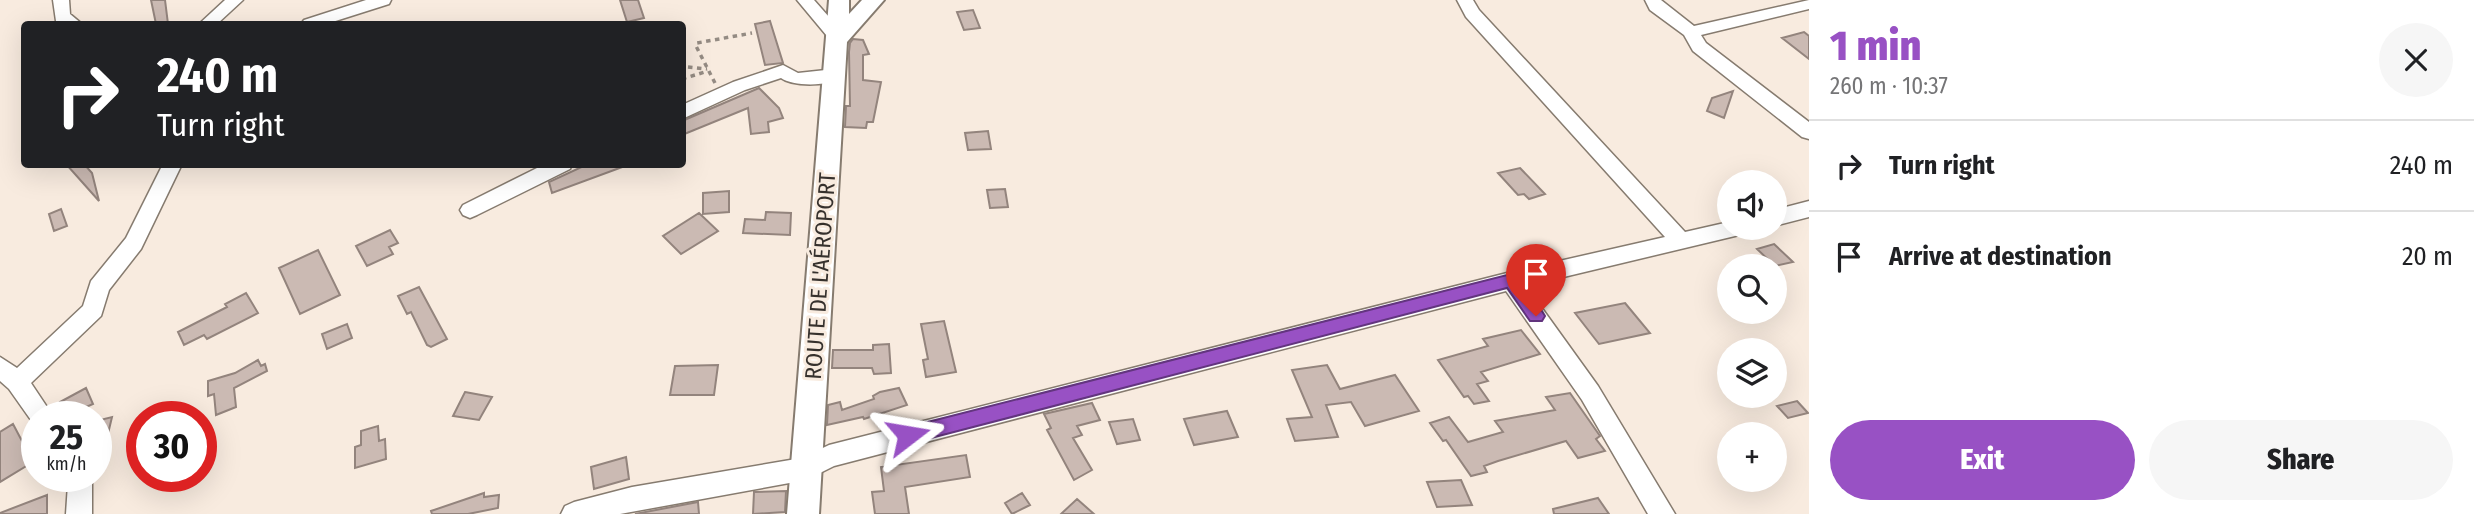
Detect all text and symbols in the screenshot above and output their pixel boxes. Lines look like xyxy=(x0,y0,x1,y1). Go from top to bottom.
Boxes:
text: 1 min xyxy=(1830,21,1921,71)
button: close xyxy=(2379,23,2453,97)
text: 240 m xyxy=(157,46,278,105)
icon: right xyxy=(42,49,133,140)
text: 260 m · 10:37 xyxy=(1830,72,1948,100)
text: Turn right xyxy=(157,106,284,144)
icon: right xyxy=(1830,147,1868,185)
text: Turn right xyxy=(1889,150,1995,181)
text: 240 m xyxy=(2390,150,2453,181)
map controls xyxy=(1717,170,1787,492)
button: sound xyxy=(1717,170,1787,240)
street label: ROUTE DE L'AÉROPORT xyxy=(798,171,841,380)
icon: arrive xyxy=(1830,238,1868,276)
text: Arrive at destination xyxy=(1889,241,2112,272)
text: 20 m xyxy=(2402,241,2453,272)
pin xyxy=(1506,244,1566,316)
button: search xyxy=(1717,254,1787,324)
icon: arrive xyxy=(1517,255,1555,293)
button: layers xyxy=(1717,338,1787,408)
position arrow xyxy=(871,398,945,472)
speed limit sign: 30 xyxy=(126,401,217,492)
text: 25 xyxy=(50,416,83,458)
button: Exit xyxy=(1830,420,2135,500)
button: Share xyxy=(2149,420,2453,500)
button: + xyxy=(1717,422,1787,492)
text: km/h xyxy=(46,453,87,475)

